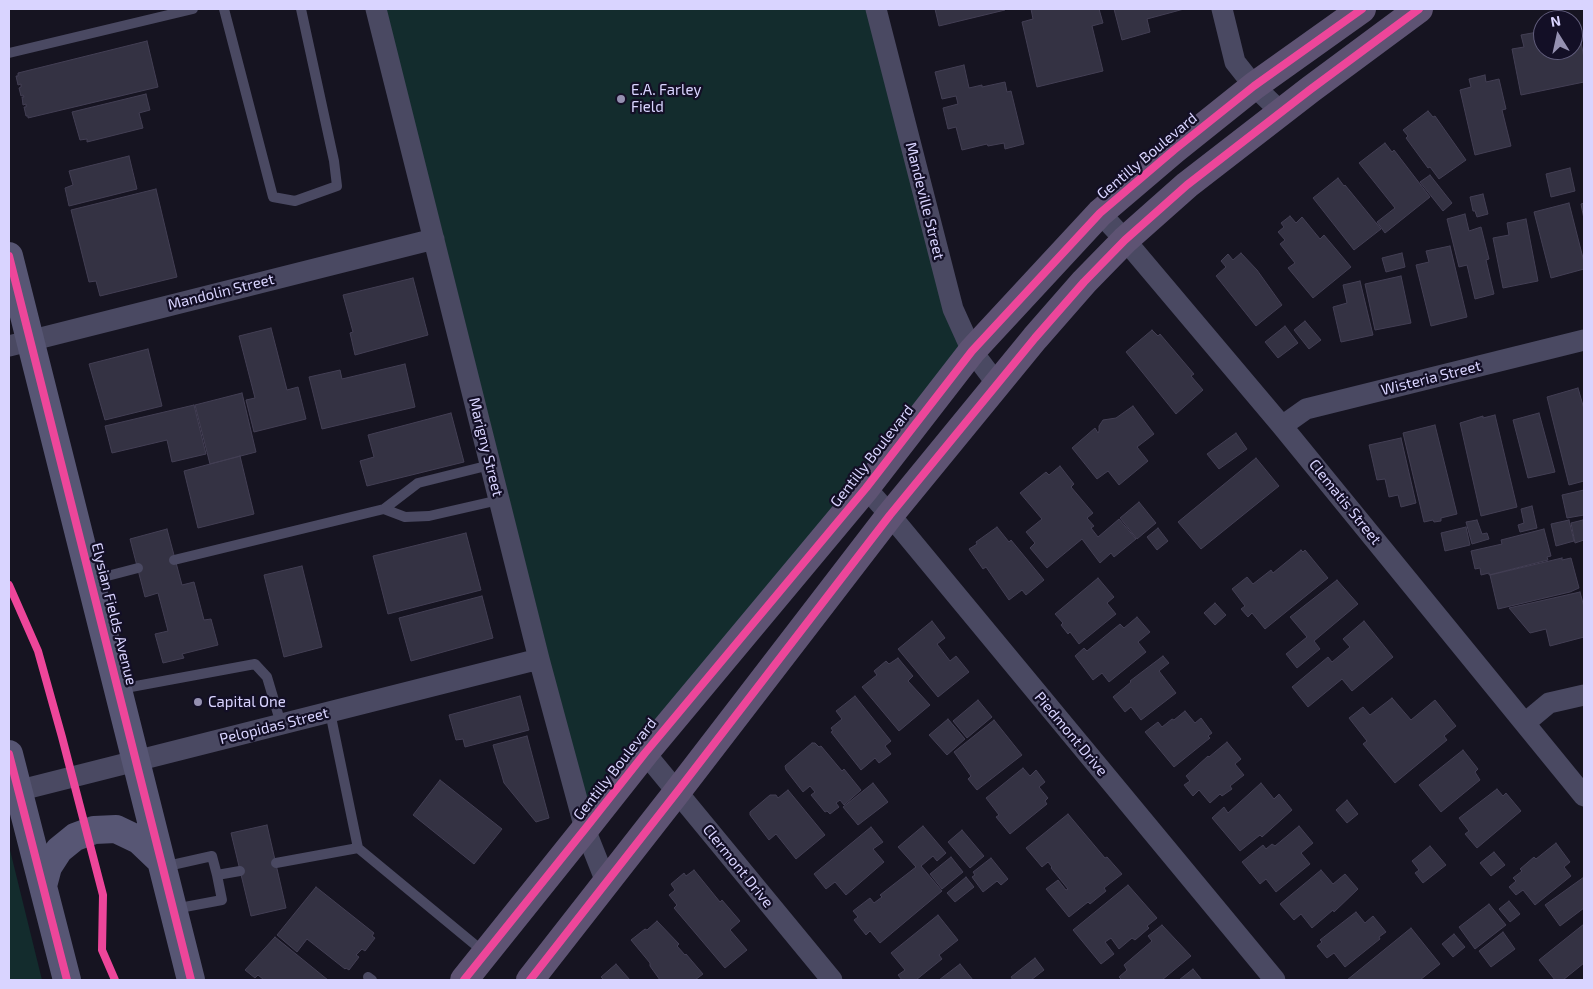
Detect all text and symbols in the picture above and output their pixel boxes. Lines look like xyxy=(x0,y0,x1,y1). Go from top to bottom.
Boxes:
north arrow xyxy=(1533,10,1583,60)
text: N xyxy=(1549,11,1562,30)
place label: E.A. Farley Field xyxy=(631,81,701,116)
marker: E.A. Farley Field xyxy=(615,93,627,105)
street label: Gentilly Boulevard xyxy=(1093,109,1201,203)
street label: Mandeville Street xyxy=(902,140,948,262)
street label: Mandolin Street xyxy=(166,270,276,314)
street label: Wisteria Street xyxy=(1379,357,1483,399)
street label: Marigny Street xyxy=(465,396,507,498)
street label: Gentilly Boulevard xyxy=(826,401,918,511)
street label: Clematis Street xyxy=(1305,456,1385,548)
street label: Elysian Fields Avenue xyxy=(88,541,140,687)
street label: Piedmont Drive xyxy=(1031,688,1111,780)
place label: Capital One xyxy=(208,693,286,711)
marker: Capital One xyxy=(192,696,204,708)
street label: Pelopidas Street xyxy=(218,704,330,748)
street label: Gentilly Boulevard xyxy=(569,714,661,824)
street label: Clermont Drive xyxy=(699,821,777,911)

